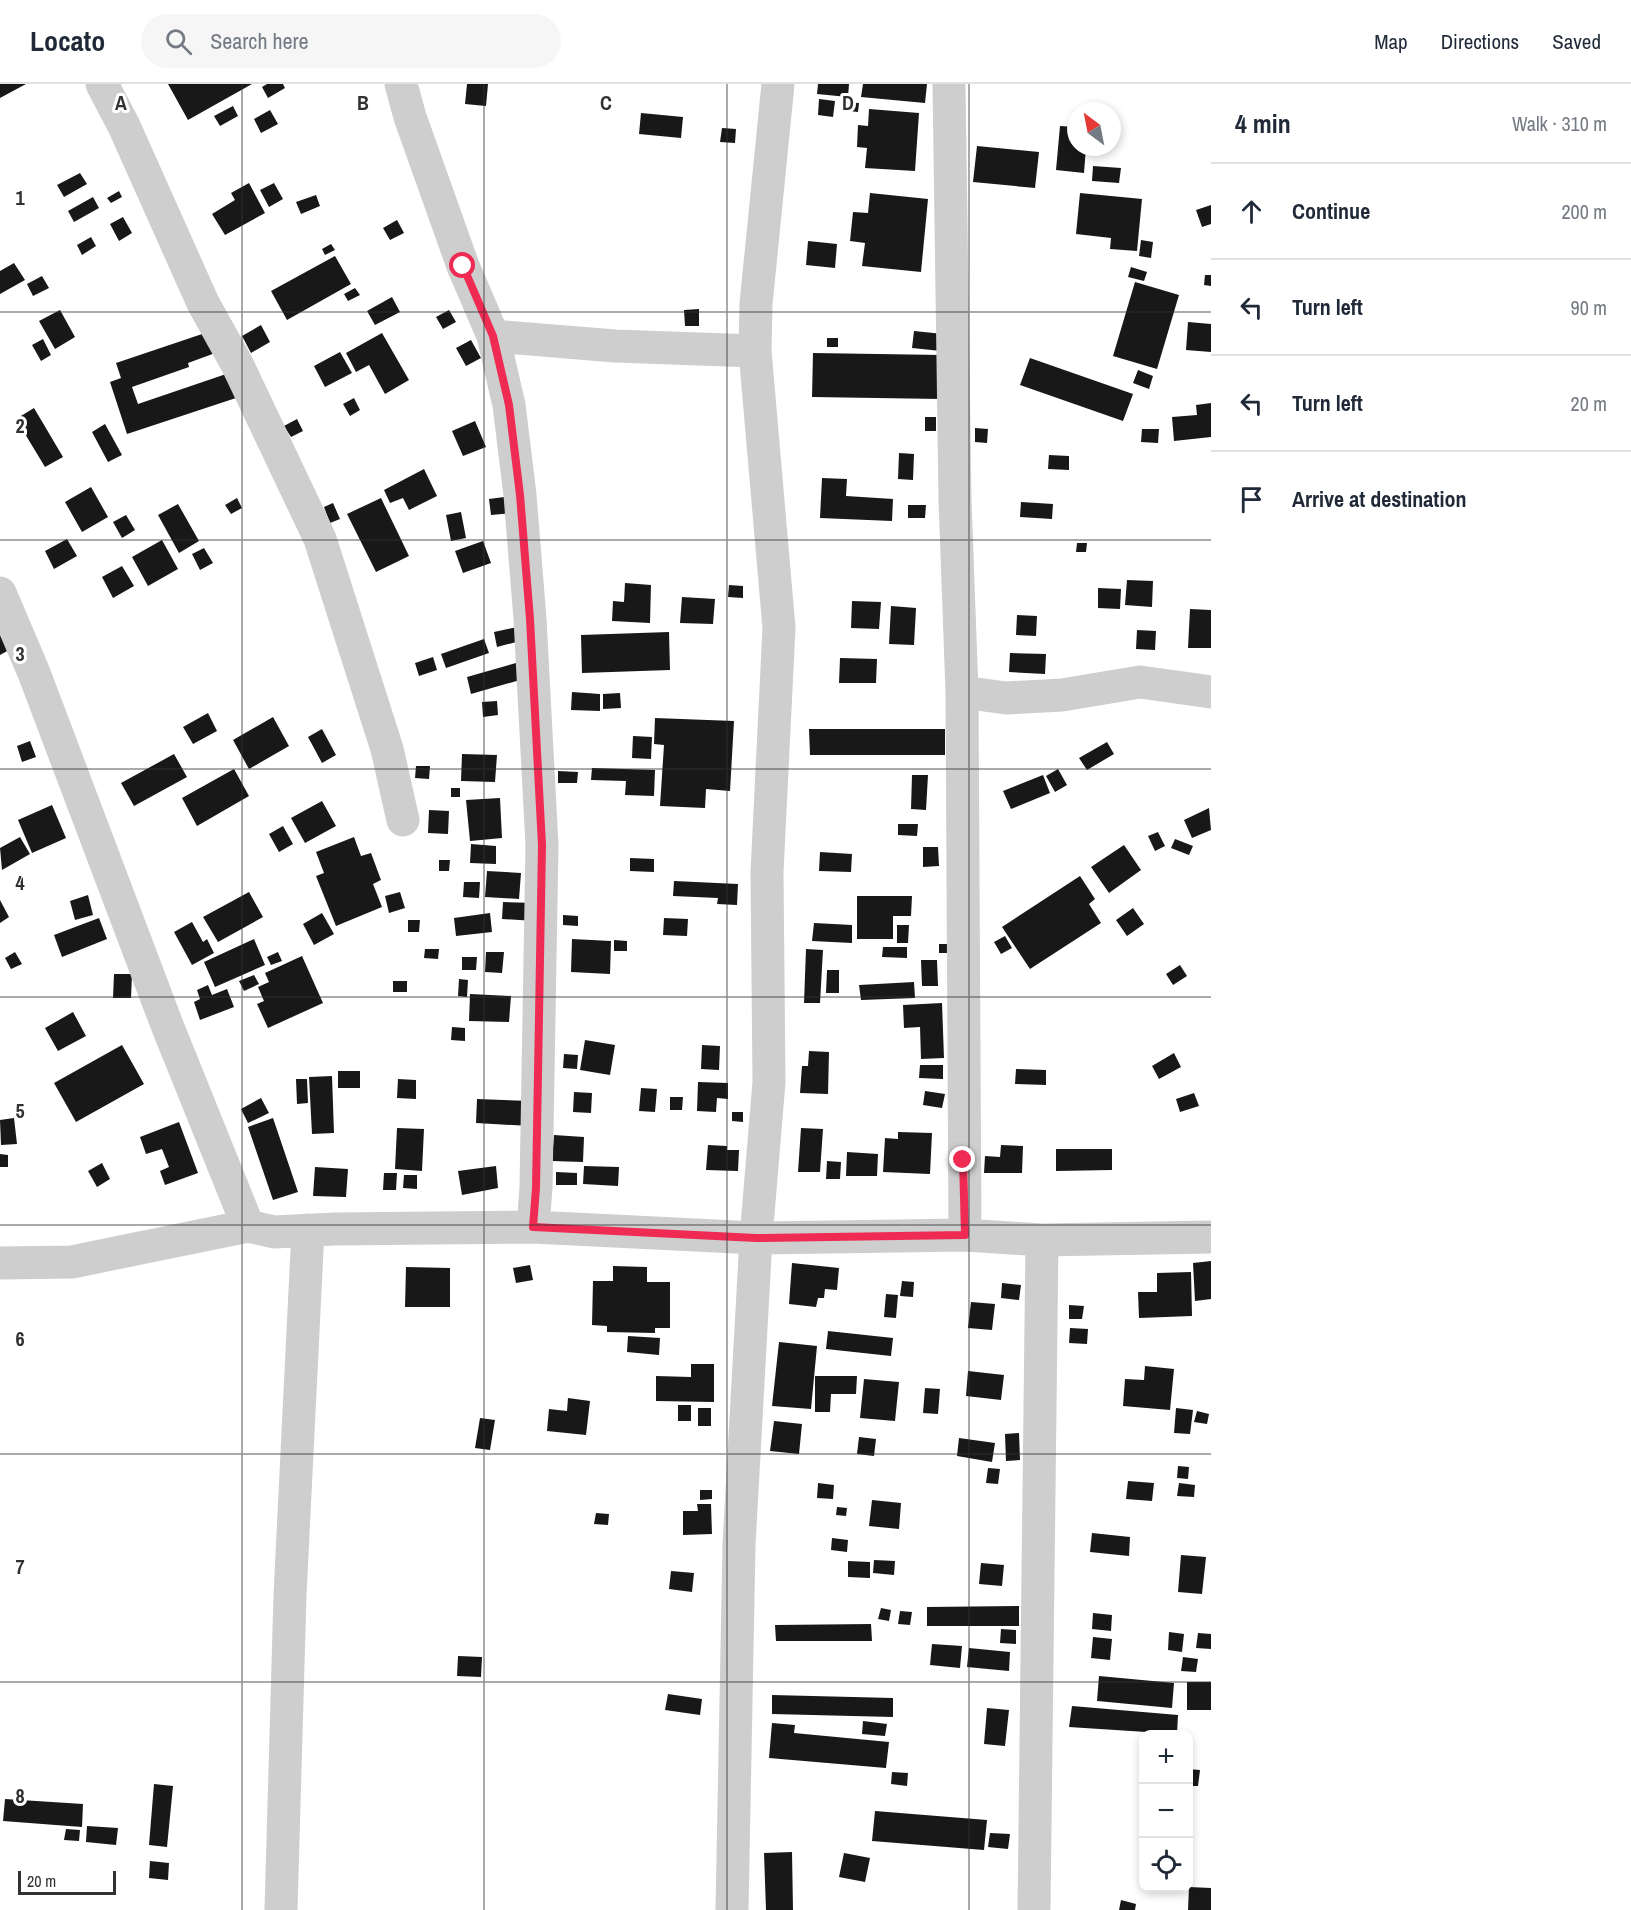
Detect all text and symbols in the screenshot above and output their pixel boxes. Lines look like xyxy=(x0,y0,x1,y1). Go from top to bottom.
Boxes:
search box xyxy=(141,14,561,68)
text: Locato xyxy=(30,22,105,60)
icon: search xyxy=(162,25,195,58)
text: Search here xyxy=(210,26,309,56)
text: Map xyxy=(1374,27,1408,56)
text: Directions xyxy=(1441,27,1519,56)
text: Saved xyxy=(1552,27,1601,56)
text: A xyxy=(115,89,127,116)
text: B xyxy=(357,89,369,116)
text: C xyxy=(600,89,612,116)
text: D xyxy=(842,89,854,116)
north arrow xyxy=(1067,102,1121,156)
text: 4 min xyxy=(1235,106,1291,141)
text: Walk · 310 m xyxy=(1512,110,1607,137)
text: 1 xyxy=(15,184,25,211)
icon: ahead xyxy=(1235,195,1268,228)
text: Continue xyxy=(1292,196,1370,226)
text: 200 m xyxy=(1561,198,1607,225)
route start xyxy=(449,252,475,278)
icon: left xyxy=(1235,291,1268,324)
text: Turn left xyxy=(1292,292,1363,322)
text: 90 m xyxy=(1571,294,1607,321)
icon: left xyxy=(1235,387,1268,420)
text: Turn left xyxy=(1292,388,1363,418)
text: 20 m xyxy=(1571,390,1607,417)
text: 2 xyxy=(15,412,25,439)
icon: arrive xyxy=(1235,483,1268,516)
text: Arrive at destination xyxy=(1292,484,1466,514)
text: 3 xyxy=(15,640,25,667)
text: 4 xyxy=(15,869,25,896)
text: 5 xyxy=(15,1097,25,1124)
route end xyxy=(949,1146,975,1172)
text: 6 xyxy=(15,1325,25,1352)
text: 7 xyxy=(15,1553,25,1580)
map controls xyxy=(1139,1730,1193,1892)
button: + xyxy=(1139,1730,1193,1784)
text: 8 xyxy=(15,1782,25,1809)
button: − xyxy=(1139,1784,1193,1838)
button: locate xyxy=(1139,1838,1193,1892)
scale bar xyxy=(18,1868,116,1896)
text: 20 m xyxy=(27,1870,56,1892)

